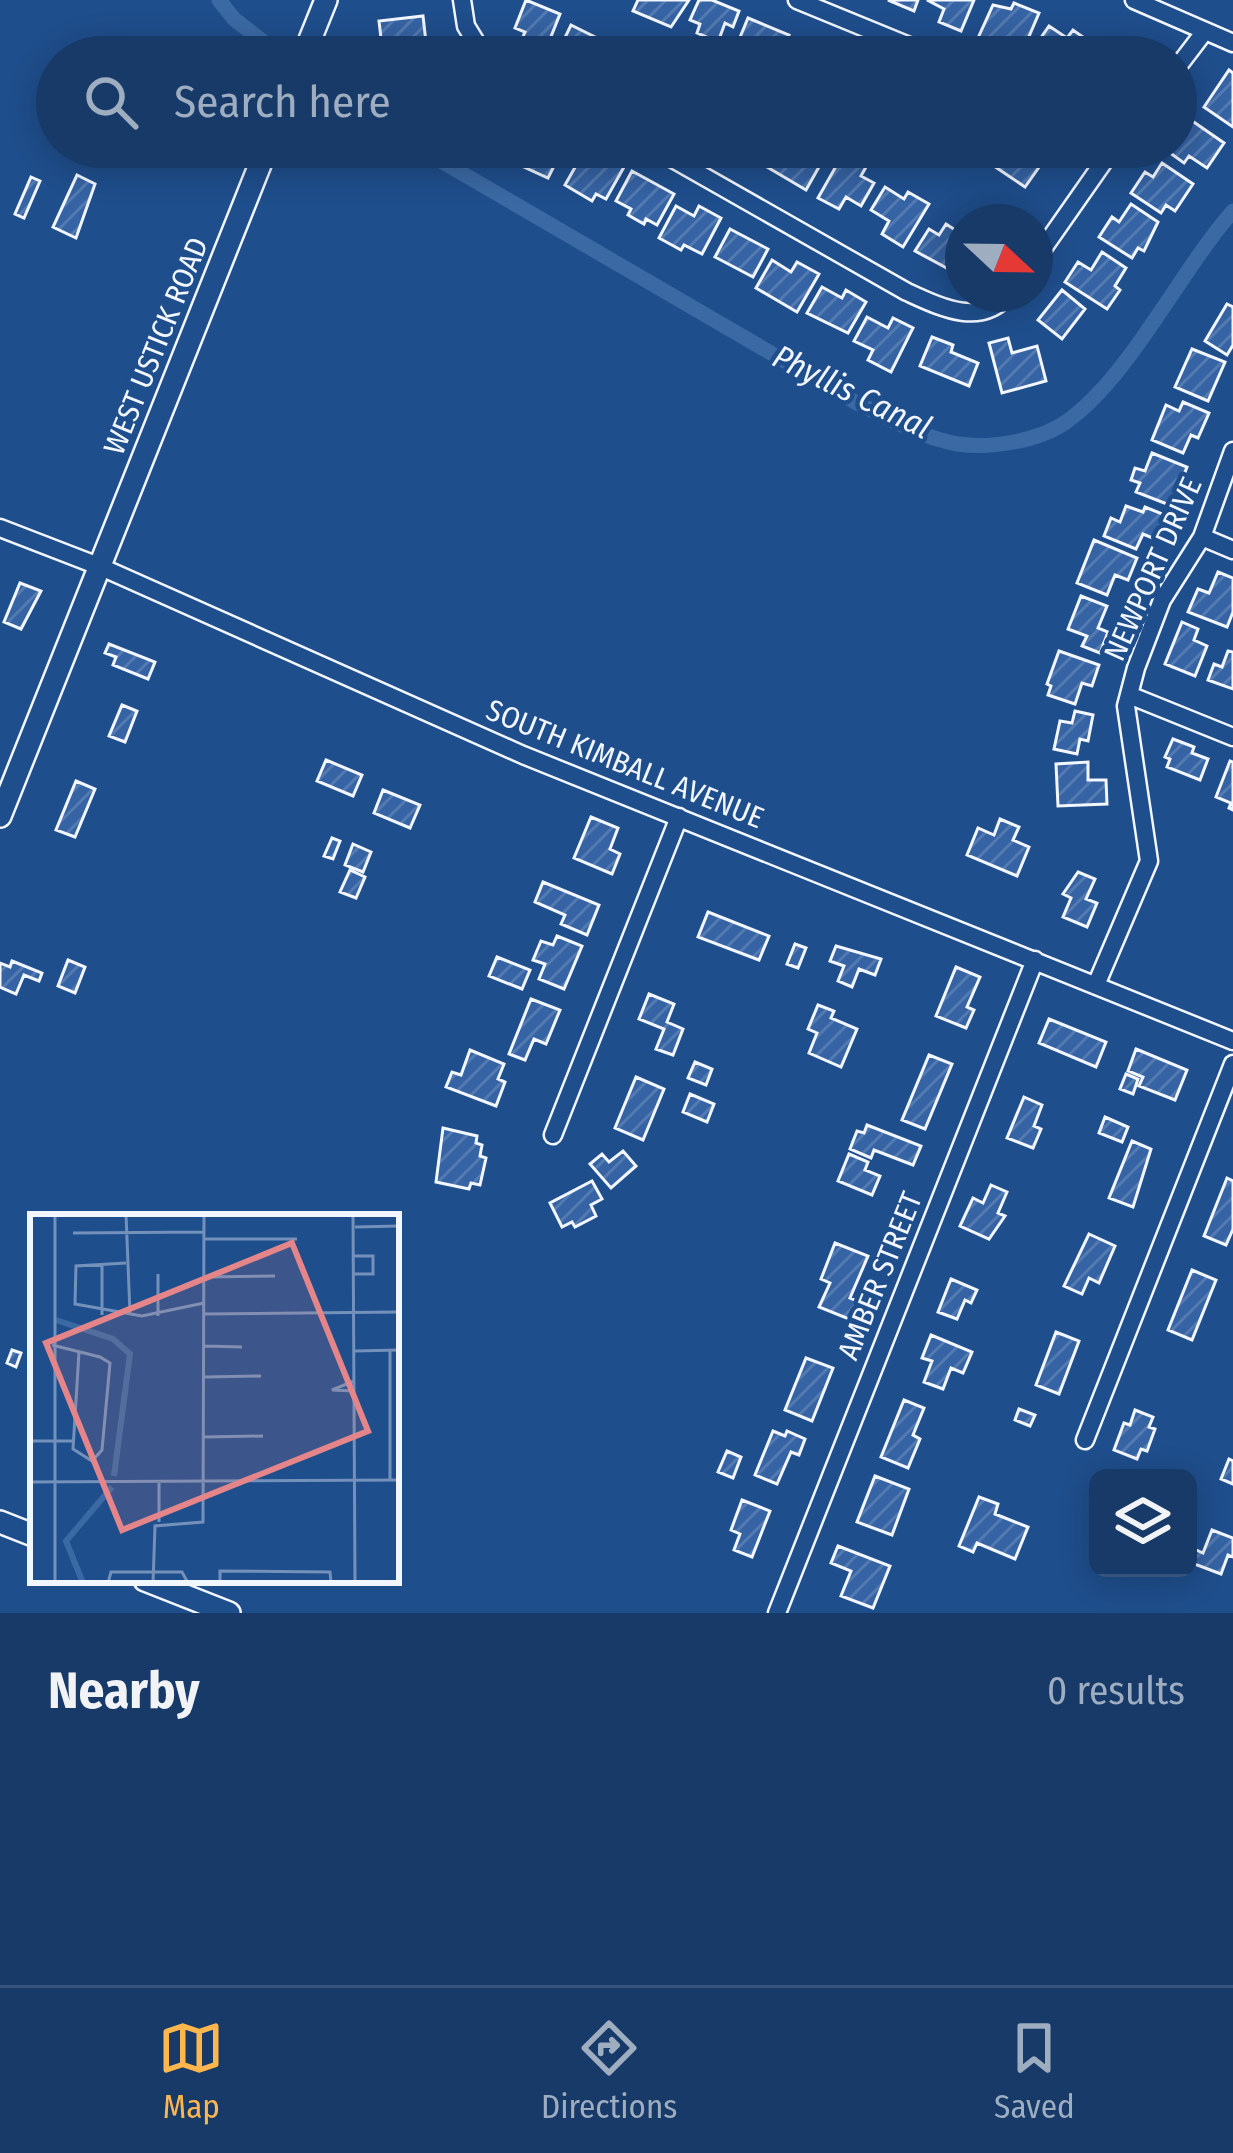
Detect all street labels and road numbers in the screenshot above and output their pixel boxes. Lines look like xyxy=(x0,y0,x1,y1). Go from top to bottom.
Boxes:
street label: WEST USTICK ROAD xyxy=(96,232,216,460)
street label: NEWPORT DRIVE xyxy=(1097,472,1209,666)
street label: SOUTH KIMBALL AVENUE xyxy=(481,692,769,836)
street label: AMBER STREET xyxy=(830,1187,930,1365)

